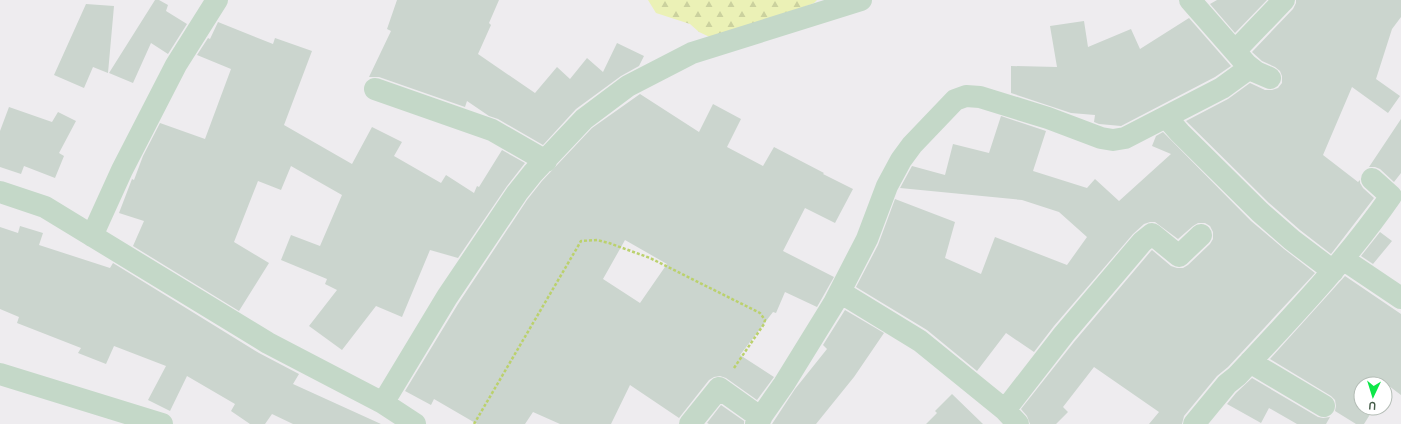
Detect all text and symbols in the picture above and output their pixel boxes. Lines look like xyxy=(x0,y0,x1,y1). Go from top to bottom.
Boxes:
north arrow xyxy=(1353,376,1393,416)
text: U xyxy=(1368,398,1377,412)

